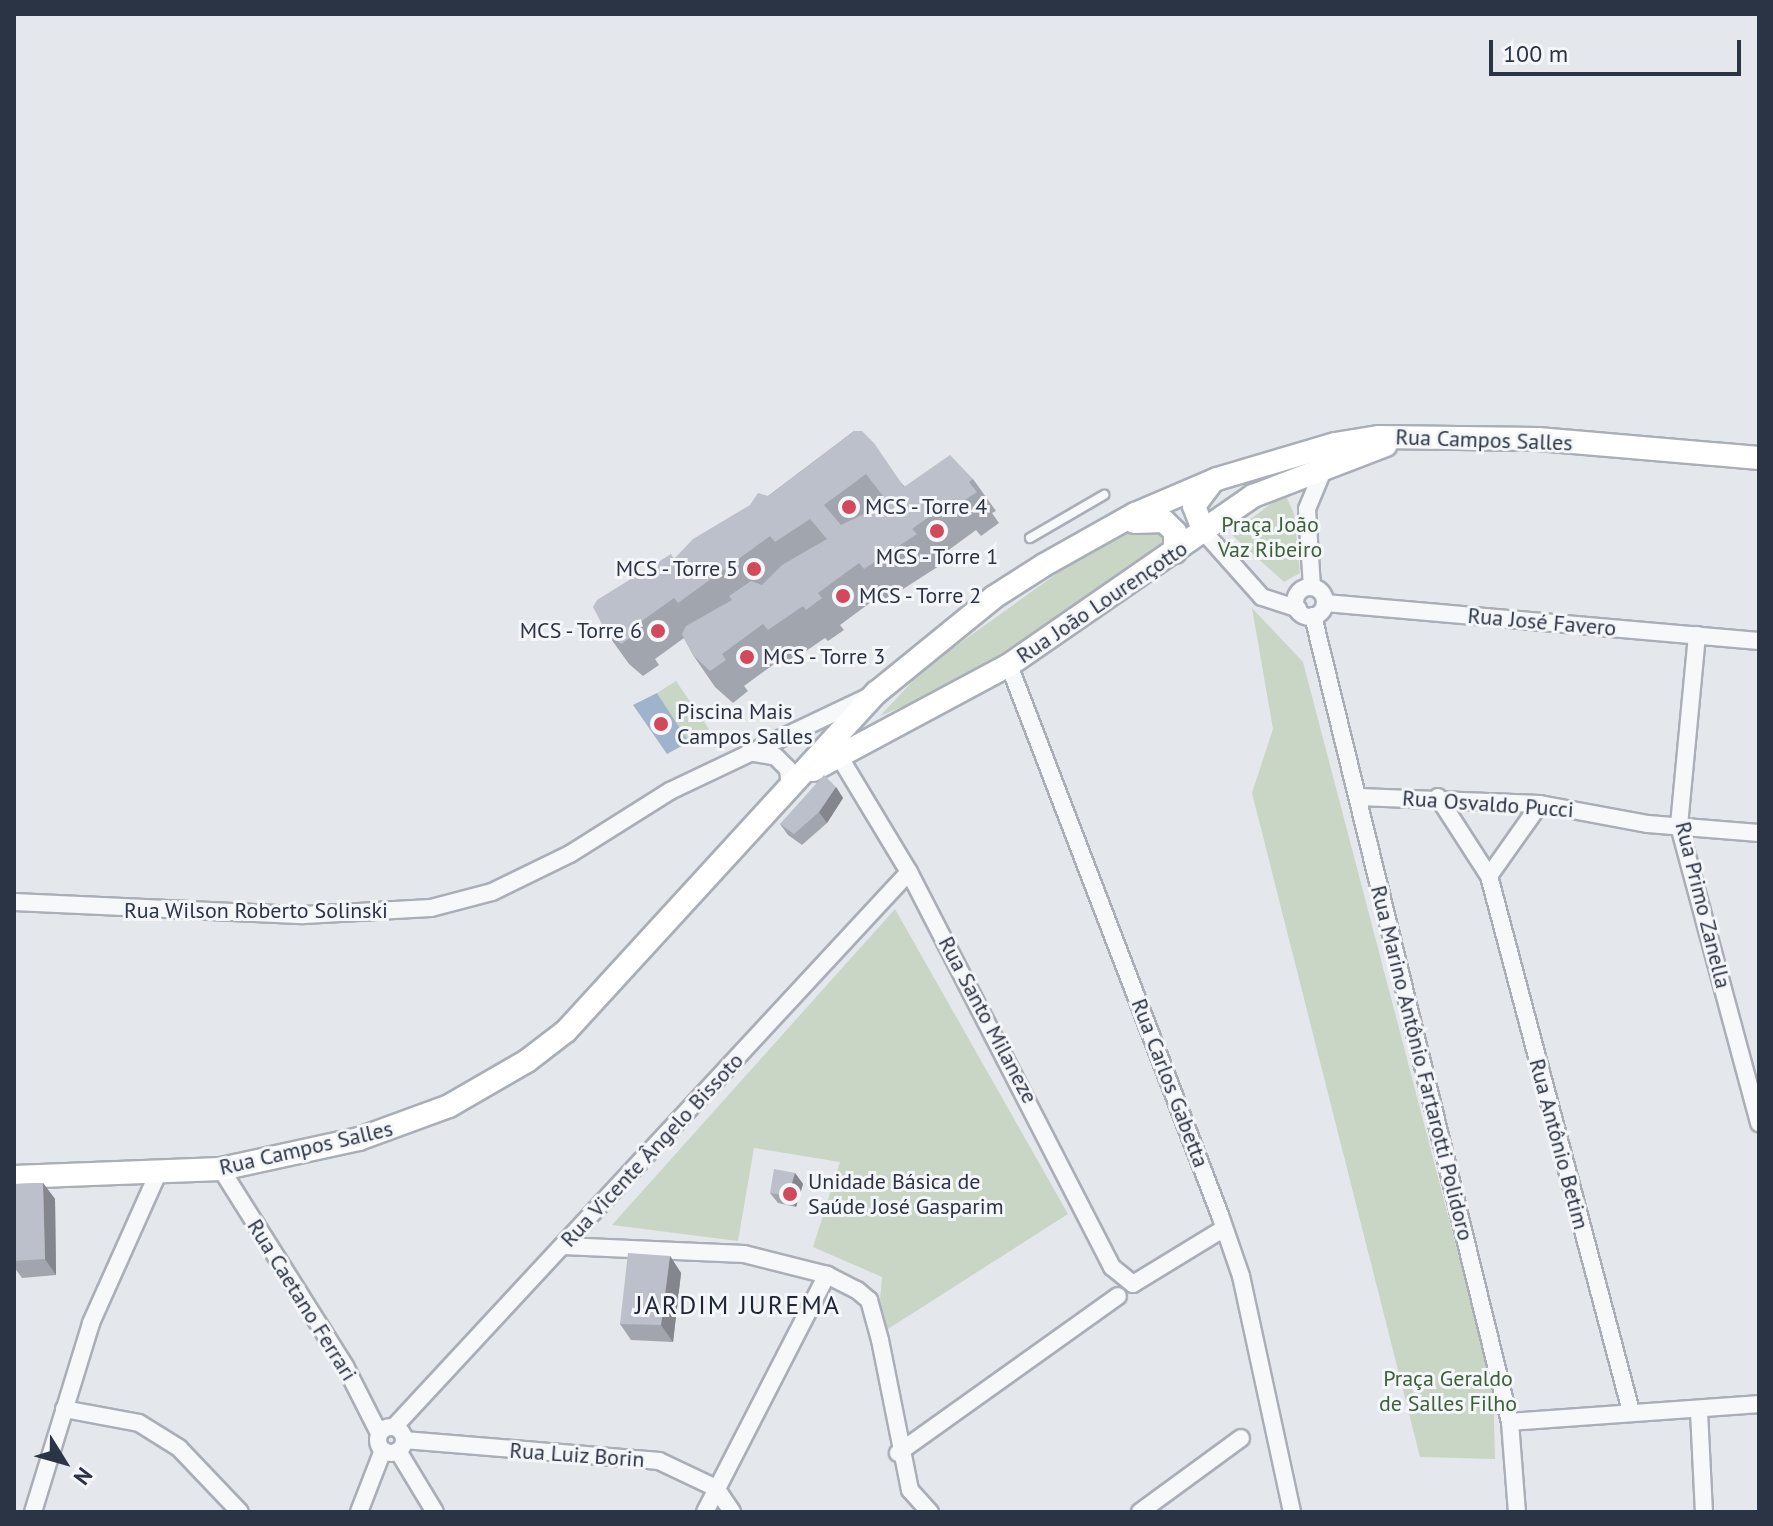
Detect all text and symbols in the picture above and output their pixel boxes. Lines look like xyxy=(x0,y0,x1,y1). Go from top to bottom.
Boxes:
scale bar xyxy=(1493,24,1745,74)
text: 100 m xyxy=(1503,38,1568,69)
street label: Rua Campos Salles xyxy=(1395,424,1573,456)
place label: MCS - Torre 4 xyxy=(865,494,991,520)
marker: MCS - Torre 4 xyxy=(840,498,858,516)
park label: Praça João Vaz Ribeiro xyxy=(1217,511,1323,562)
marker: MCS - Torre 1 xyxy=(928,522,946,540)
street label: Rua João Lourençotto xyxy=(1012,535,1192,669)
place label: MCS - Torre 1 xyxy=(874,544,1000,570)
place label: MCS - Torre 5 xyxy=(612,556,738,582)
marker: MCS - Torre 5 xyxy=(745,560,763,578)
place label: MCS - Torre 2 xyxy=(859,583,985,609)
marker: MCS - Torre 2 xyxy=(834,587,852,605)
street label: Rua José Favero xyxy=(1467,602,1617,642)
place label: MCS - Torre 6 xyxy=(516,618,642,644)
marker: MCS - Torre 6 xyxy=(649,622,667,640)
place label: MCS - Torre 3 xyxy=(763,644,889,670)
marker: MCS - Torre 3 xyxy=(738,648,756,666)
place label: Piscina Mais Campos Salles xyxy=(677,698,813,750)
marker: Piscina Mais Campos Salles xyxy=(652,715,670,733)
street label: Rua Osvaldo Pucci xyxy=(1401,785,1575,823)
street label: Rua Primo Zanella xyxy=(1669,819,1737,991)
street label: Rua Marino Antônio Fartarotti Polidoro xyxy=(1365,882,1479,1244)
street label: Rua Wilson Roberto Solinski xyxy=(124,898,388,924)
street label: Rua Santo Milaneze xyxy=(933,932,1043,1108)
street label: Rua Carlos Gabetta xyxy=(1126,995,1214,1171)
street label: Rua Vicente Ângelo Bissoto xyxy=(555,1047,749,1253)
street label: Rua Antônio Betim xyxy=(1523,1055,1595,1233)
street label: Rua Campos Salles xyxy=(217,1115,395,1181)
place label: Unidade Básica de Saúde José Gasparim xyxy=(808,1168,1004,1220)
marker: Unidade Básica de Saúde José Gasparim xyxy=(779,1183,801,1205)
street label: Rua Caetano Ferrari xyxy=(242,1214,362,1386)
district label: JARDIM JUREMA xyxy=(635,1289,841,1321)
park label: Praça Geraldo de Salles Filho xyxy=(1379,1365,1517,1416)
north arrow xyxy=(24,1422,104,1502)
street label: Rua Luiz Borin xyxy=(508,1437,646,1473)
text: N xyxy=(68,1462,99,1491)

